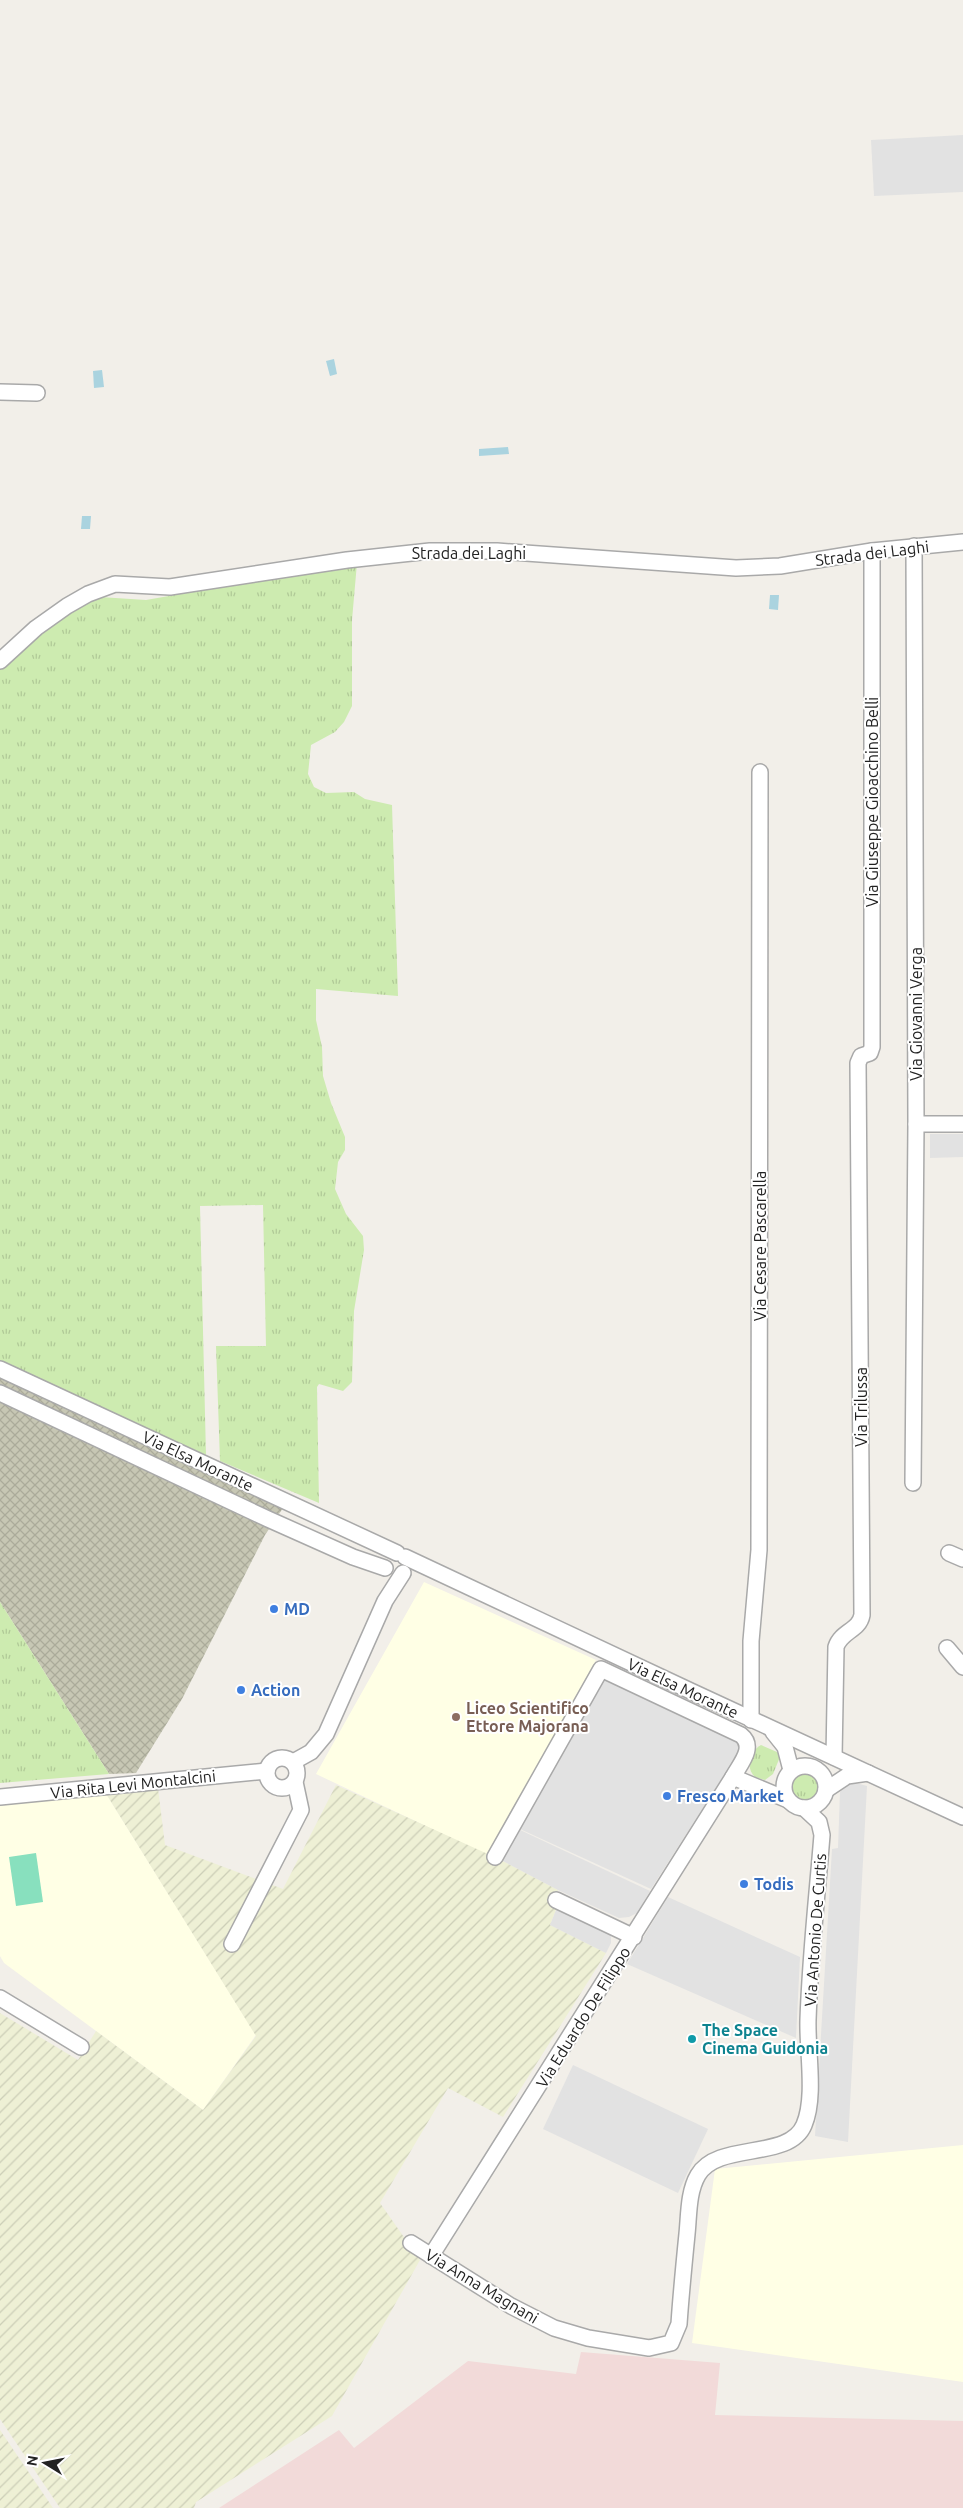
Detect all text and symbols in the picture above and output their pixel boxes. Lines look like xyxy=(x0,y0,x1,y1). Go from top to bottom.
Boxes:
street label: Strada dei Laghi xyxy=(814,537,930,569)
street label: Strada dei Laghi xyxy=(412,544,526,562)
street label: Via Giuseppe Gioacchino Belli xyxy=(863,697,881,907)
street label: Via Giovanni Verga xyxy=(907,947,925,1081)
street label: Via Cesare Pascarella xyxy=(751,1171,769,1321)
street label: Via Trilussa xyxy=(852,1367,870,1447)
street label: Via Elsa Morante xyxy=(140,1427,256,1495)
place label: MD xyxy=(284,1600,310,1618)
marker: MD xyxy=(268,1603,280,1615)
street label: Via Elsa Morante xyxy=(625,1654,741,1722)
place label: Action xyxy=(251,1681,300,1699)
marker: Action xyxy=(235,1684,247,1696)
place label: Liceo Scientifico Ettore Majorana xyxy=(466,1699,589,1735)
marker: Liceo Scientifico Ettore Majorana xyxy=(450,1711,462,1723)
street label: Via Rita Levi Montalcini xyxy=(49,1766,217,1802)
place label: Fresco Market xyxy=(677,1787,784,1805)
marker: Fresco Market xyxy=(661,1790,673,1802)
street label: Via Antonio De Curtis xyxy=(801,1853,829,2007)
place label: Todis xyxy=(754,1875,794,1893)
marker: Todis xyxy=(738,1878,750,1890)
street label: Via Eduardo De Filippo xyxy=(532,1943,634,2091)
place label: The Space Cinema Guidonia xyxy=(702,2021,828,2057)
marker: The Space Cinema Guidonia xyxy=(686,2033,698,2045)
street label: Via Anna Magnani xyxy=(422,2245,542,2327)
north arrow xyxy=(20,2438,70,2488)
text: N xyxy=(23,2454,41,2467)

